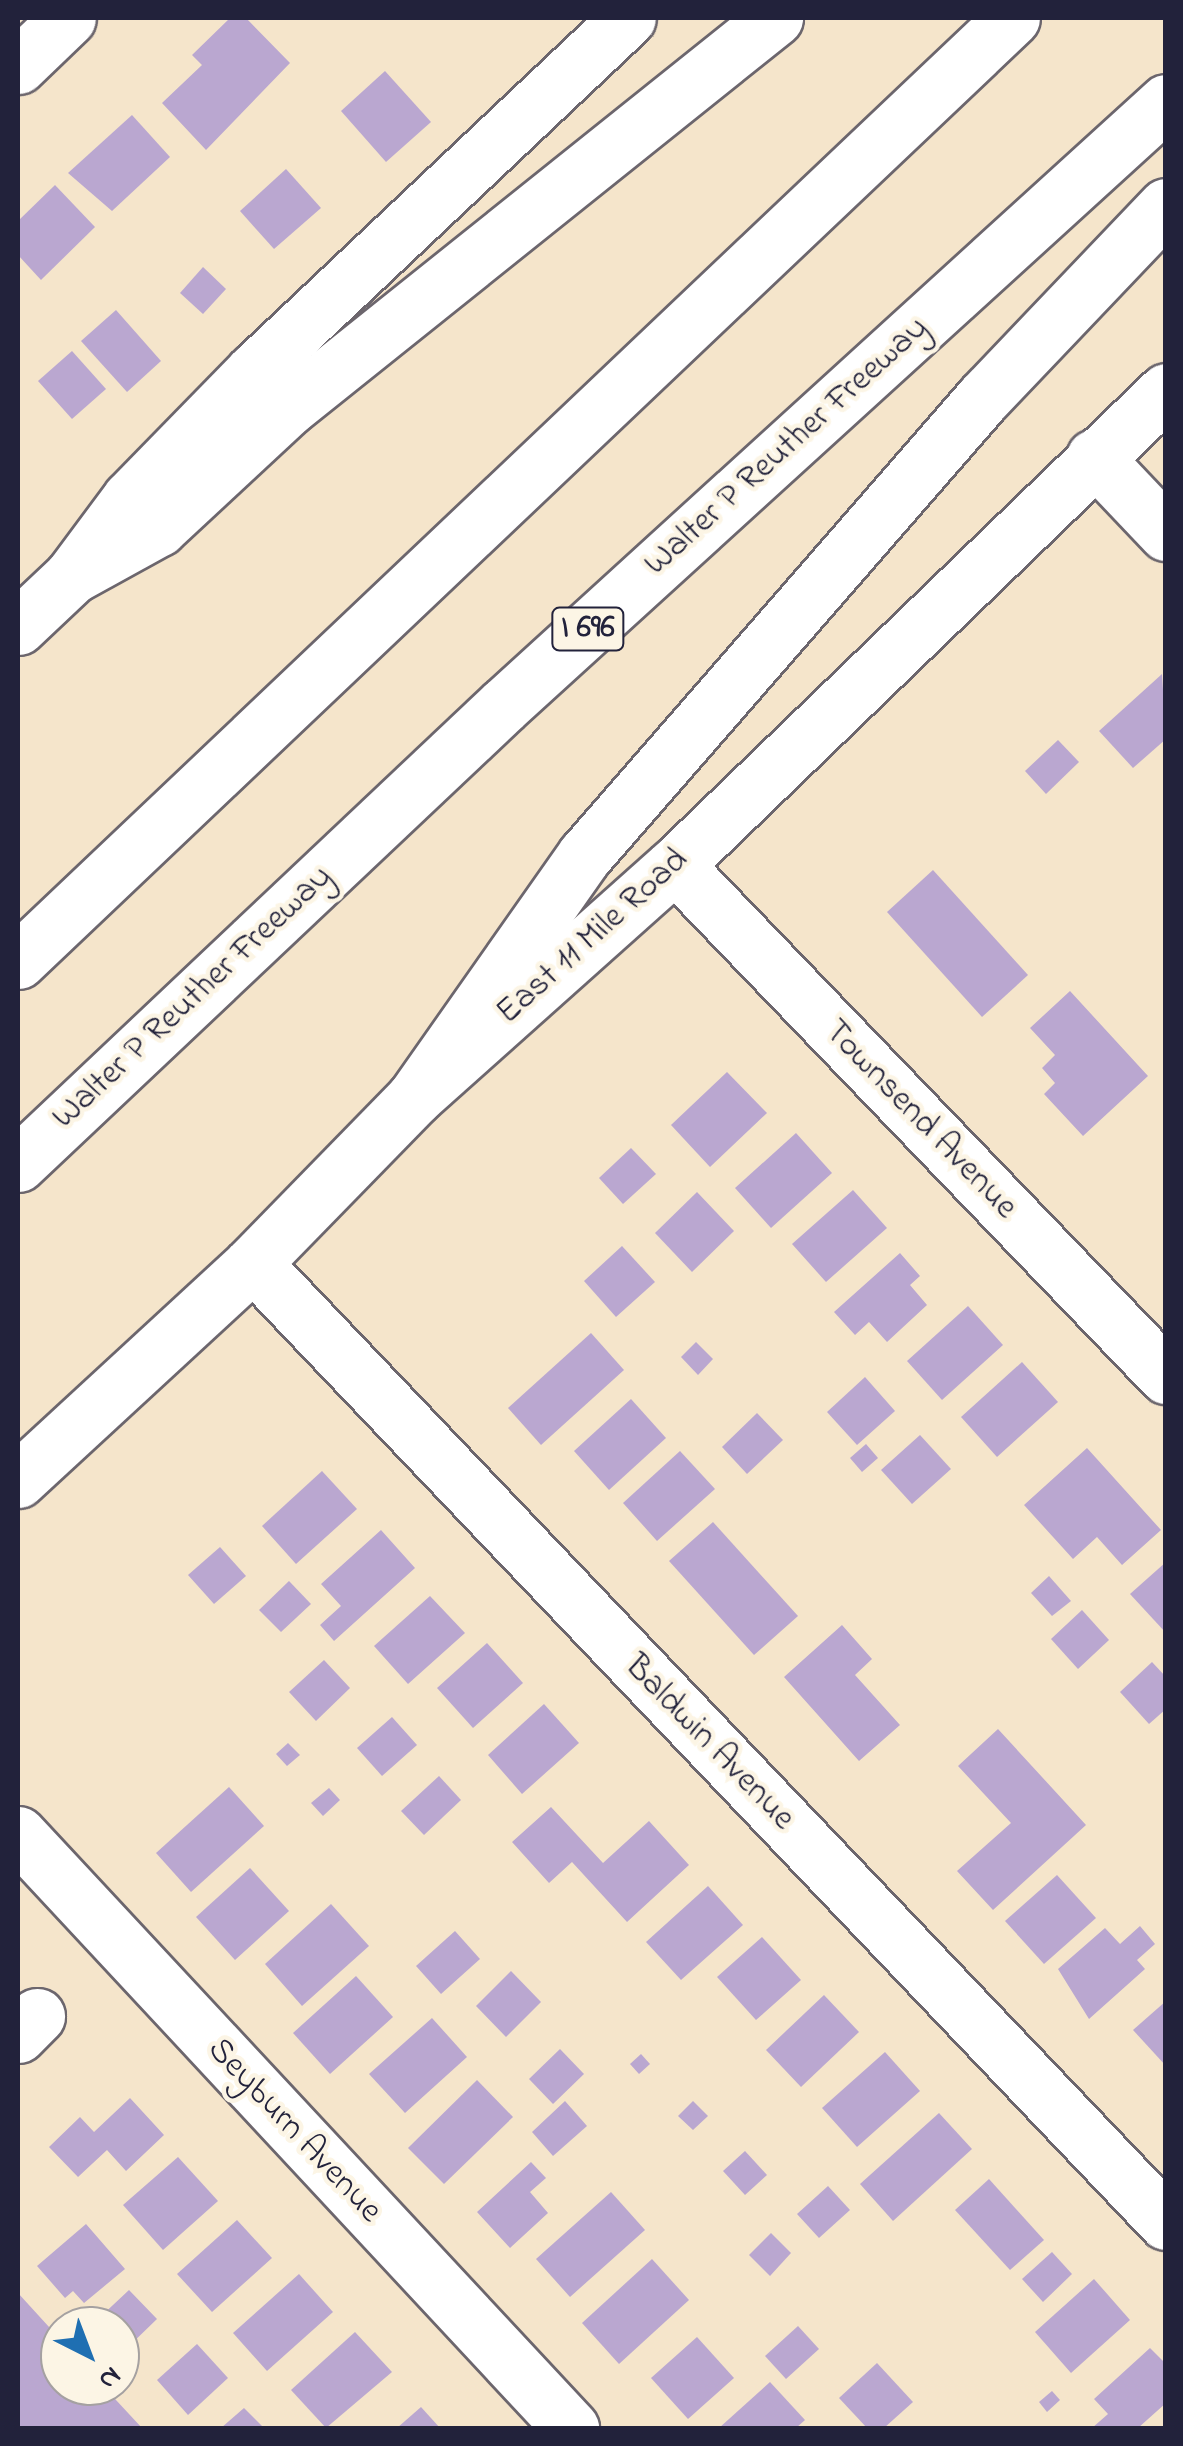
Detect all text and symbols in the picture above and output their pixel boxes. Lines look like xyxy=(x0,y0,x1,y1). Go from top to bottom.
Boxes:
street label: Walter P Reuther Freeway xyxy=(636,308,938,586)
road number: I 696 xyxy=(550,602,626,656)
street label: East 11 Mile Road xyxy=(488,840,698,1034)
street label: Walter P Reuther Freeway xyxy=(44,857,342,1139)
street label: Townsend Avenue xyxy=(814,1012,1026,1228)
street label: Baldwin Avenue xyxy=(615,1646,803,1840)
street label: Seyburn Avenue xyxy=(198,2030,390,2232)
north arrow xyxy=(40,2306,140,2406)
text: N xyxy=(88,2356,130,2399)

